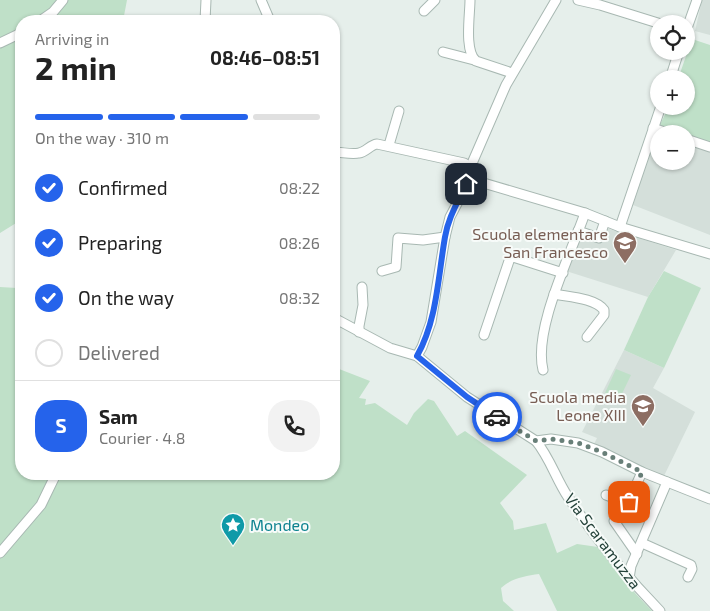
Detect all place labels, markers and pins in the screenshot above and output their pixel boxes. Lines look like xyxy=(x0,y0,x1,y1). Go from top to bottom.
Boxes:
pin xyxy=(445,163,487,205)
place label: Scuola elementare San Francesco xyxy=(472,224,608,261)
school or university icon: Scuola elementare San Francesco xyxy=(612,230,638,264)
place label: Scuola media Leone XIII xyxy=(529,387,626,424)
school or university icon: Scuola media Leone XIII xyxy=(630,393,656,427)
pin xyxy=(608,481,650,523)
place icon: Mondeo xyxy=(220,512,246,546)
place label: Mondeo xyxy=(250,515,309,534)

